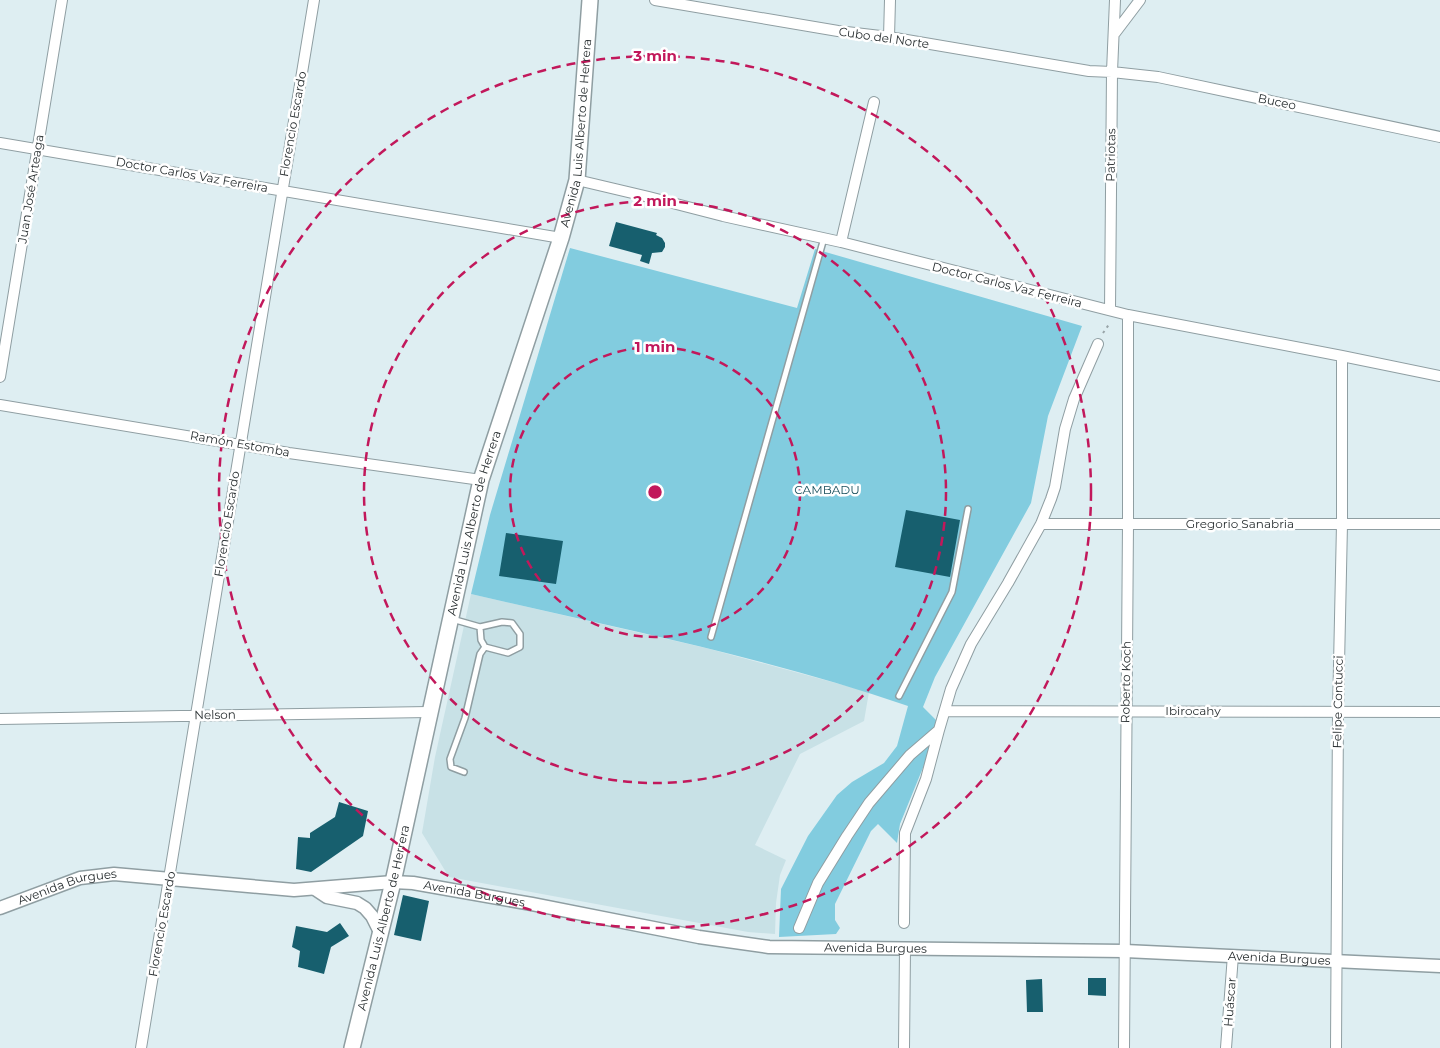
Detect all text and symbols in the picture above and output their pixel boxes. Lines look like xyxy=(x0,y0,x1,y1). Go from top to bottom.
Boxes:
street label: Cubo del Norte xyxy=(838,24,930,51)
street label: Avenida Luis Alberto de Herrera xyxy=(556,38,594,229)
text: 3 min xyxy=(632,46,677,65)
street label: Florencio Escardo xyxy=(276,70,309,178)
street label: Buceo xyxy=(1257,90,1298,113)
street label: Patriotas xyxy=(1103,128,1118,182)
street label: Juan José Arteaga xyxy=(14,133,47,245)
street label: Doctor Carlos Vaz Ferreira xyxy=(115,154,269,195)
text: 2 min xyxy=(633,191,677,210)
street label: Doctor Carlos Vaz Ferreira xyxy=(930,259,1084,310)
text: 1 min xyxy=(635,337,675,356)
street label: Ramón Estomba xyxy=(189,427,291,460)
street label: Avenida Luis Alberto de Herrera xyxy=(444,429,504,617)
street label: Florencio Escardo xyxy=(211,470,242,578)
park label: CAMBADU xyxy=(794,482,860,497)
centre of rings xyxy=(646,483,664,501)
street label: Gregorio Sanabria xyxy=(1186,516,1294,531)
street label: Roberto Koch xyxy=(1117,641,1134,723)
street label: Felipe Contucci xyxy=(1329,655,1346,749)
street label: Ibirocahy xyxy=(1165,703,1221,718)
street label: Nelson xyxy=(194,707,236,722)
street label: Avenida Luis Alberto de Herrera xyxy=(354,824,412,1012)
street label: Avenida Burgues xyxy=(16,866,118,908)
street label: Florencio Escardo xyxy=(145,870,178,978)
street label: Avenida Burgues xyxy=(422,877,526,910)
street label: Avenida Burgues xyxy=(824,940,927,956)
street label: Avenida Burgues xyxy=(1228,948,1331,968)
street label: Huáscar xyxy=(1220,977,1239,1027)

